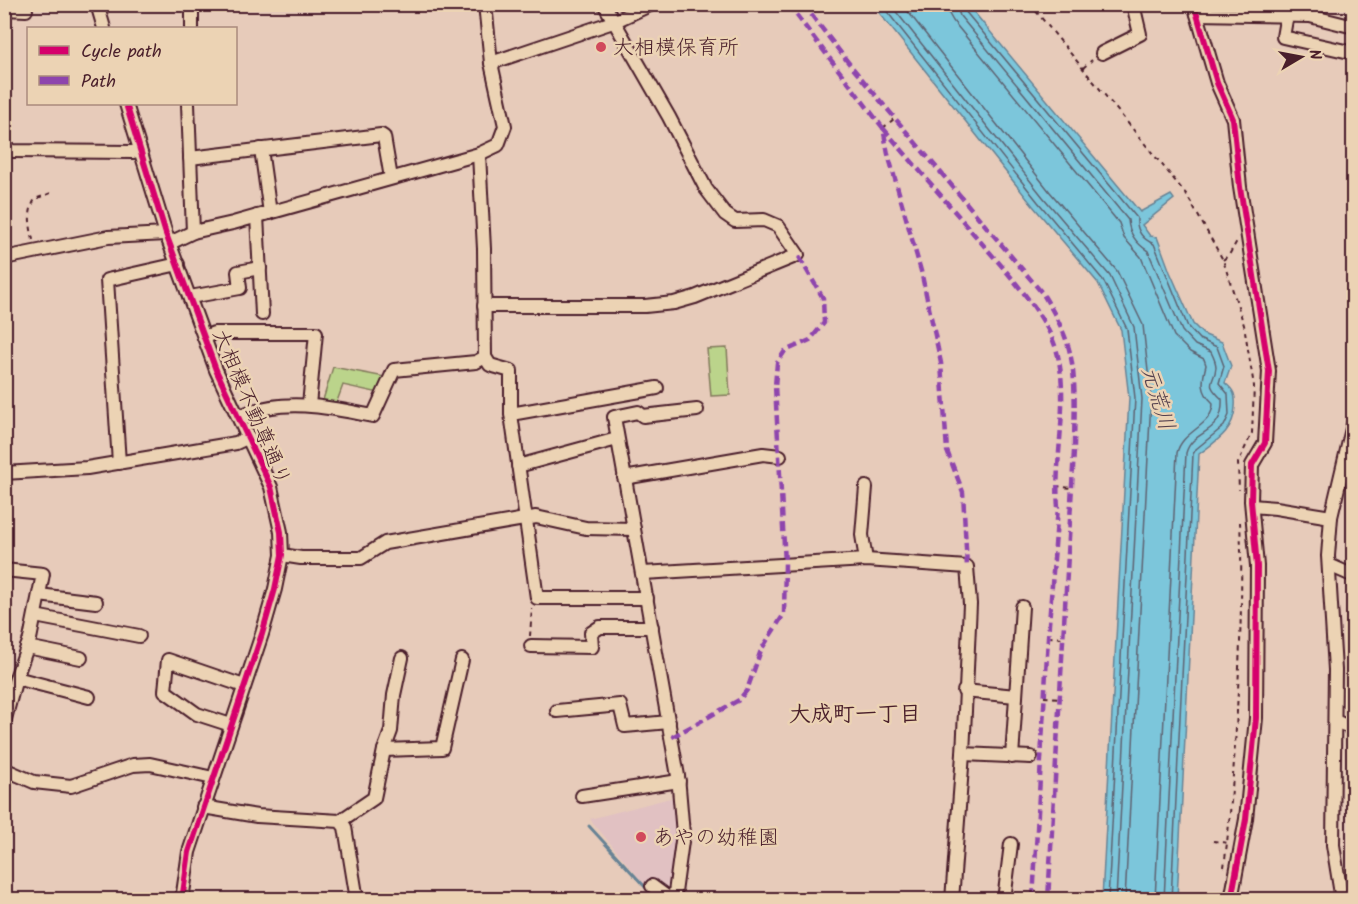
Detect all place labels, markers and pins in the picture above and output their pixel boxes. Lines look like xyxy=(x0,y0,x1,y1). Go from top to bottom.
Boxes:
place label: 大相模保育所 xyxy=(613,32,739,65)
marker: 大相模保育所 xyxy=(594,40,608,54)
place label: あやの幼稚園 xyxy=(653,822,779,855)
marker: あやの幼稚園 xyxy=(634,830,648,844)

